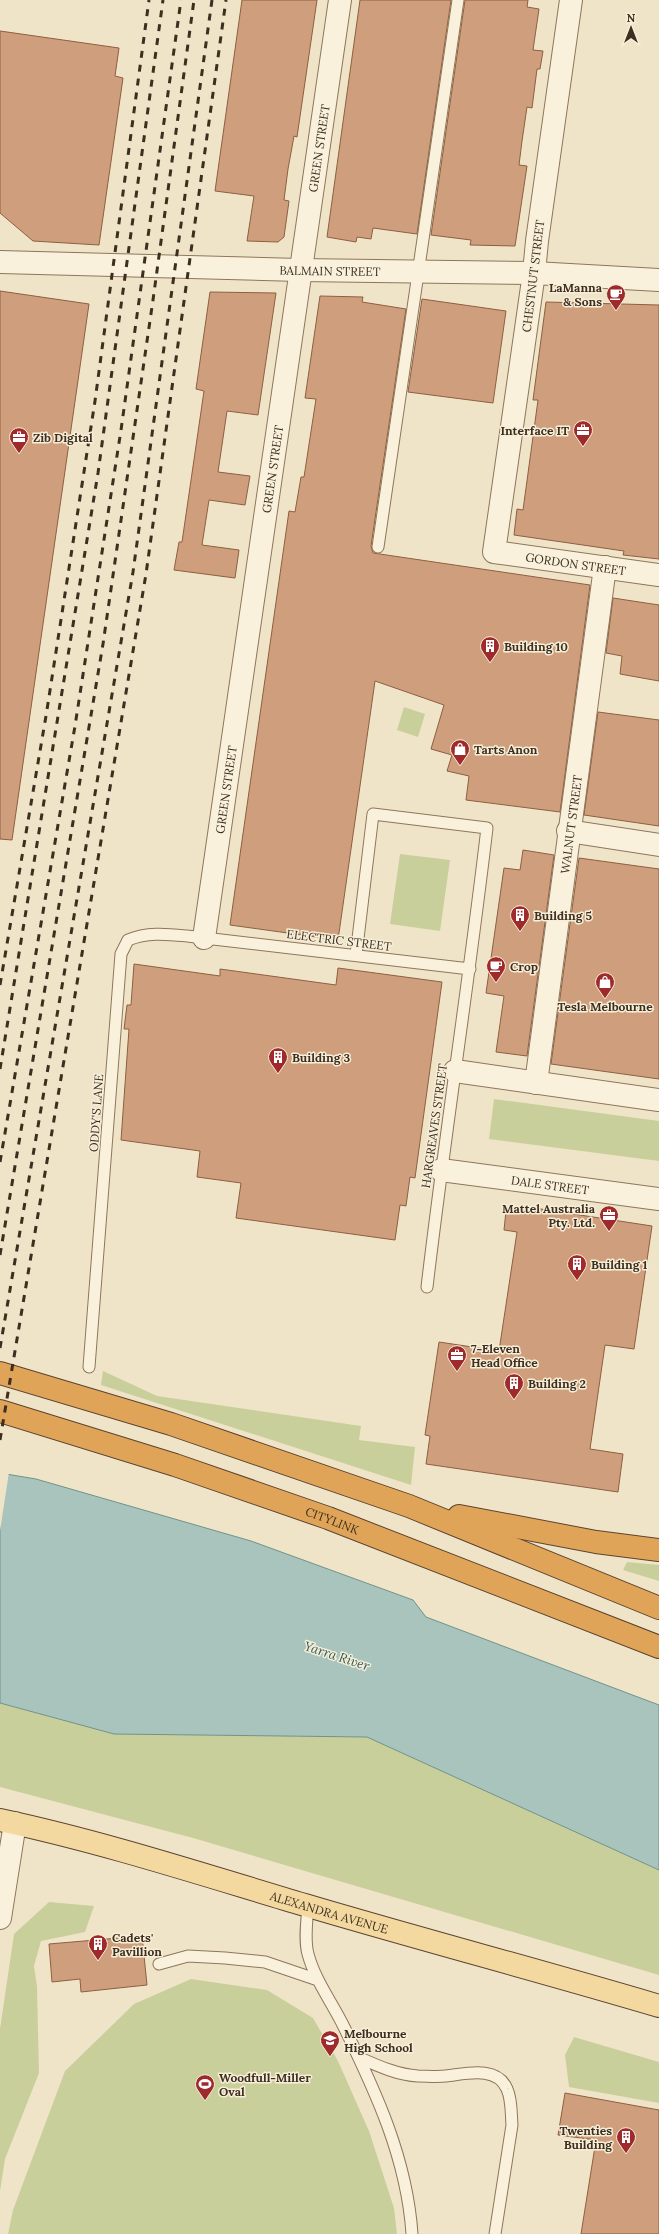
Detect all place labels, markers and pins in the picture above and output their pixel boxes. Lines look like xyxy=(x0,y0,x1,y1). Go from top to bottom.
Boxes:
place label: LaManna & Sons xyxy=(549,280,603,309)
cafe icon: LaManna & Sons xyxy=(605,283,627,311)
office icon: Interface IT xyxy=(572,419,594,447)
place label: Interface IT xyxy=(500,423,569,438)
office icon: Zib Digital xyxy=(8,426,30,454)
place label: Zib Digital xyxy=(33,430,93,445)
building icon: Building 10 xyxy=(479,635,501,663)
place label: Building 10 xyxy=(504,639,568,654)
shop icon: Tarts Anon xyxy=(449,738,471,766)
place label: Tarts Anon xyxy=(474,742,538,757)
building icon: Building 5 xyxy=(509,904,531,932)
place label: Building 5 xyxy=(534,908,592,923)
cafe icon: Crop xyxy=(485,955,507,983)
place label: Crop xyxy=(510,959,538,974)
shop icon: Tesla Melbourne xyxy=(594,971,616,999)
place label: Tesla Melbourne xyxy=(557,999,653,1014)
building icon: Building 3 xyxy=(267,1046,289,1074)
place label: Building 3 xyxy=(292,1050,350,1065)
place label: Mattel Australia Pty. Ltd. xyxy=(502,1201,596,1230)
office icon: Mattel Australia Pty. Ltd. xyxy=(598,1204,620,1232)
building icon: Building 1 xyxy=(566,1253,588,1281)
place label: Building 1 xyxy=(591,1257,647,1272)
place label: 7-Eleven Head Office xyxy=(471,1341,538,1370)
office icon: 7-Eleven Head Office xyxy=(446,1344,468,1372)
building icon: Building 2 xyxy=(503,1372,525,1400)
place label: Building 2 xyxy=(528,1376,586,1391)
place label: Cadets' Pavillion xyxy=(112,1930,162,1959)
building icon: Cadets' Pavillion xyxy=(87,1933,109,1961)
place label: Melbourne High School xyxy=(344,2026,413,2055)
school or university icon: Melbourne High School xyxy=(319,2029,341,2057)
place label: Woodfull-Miller Oval xyxy=(219,2070,311,2099)
sports icon: Woodfull-Miller Oval xyxy=(194,2073,216,2101)
place label: Twenties Building xyxy=(559,2123,613,2152)
building icon: Twenties Building xyxy=(615,2126,637,2154)

